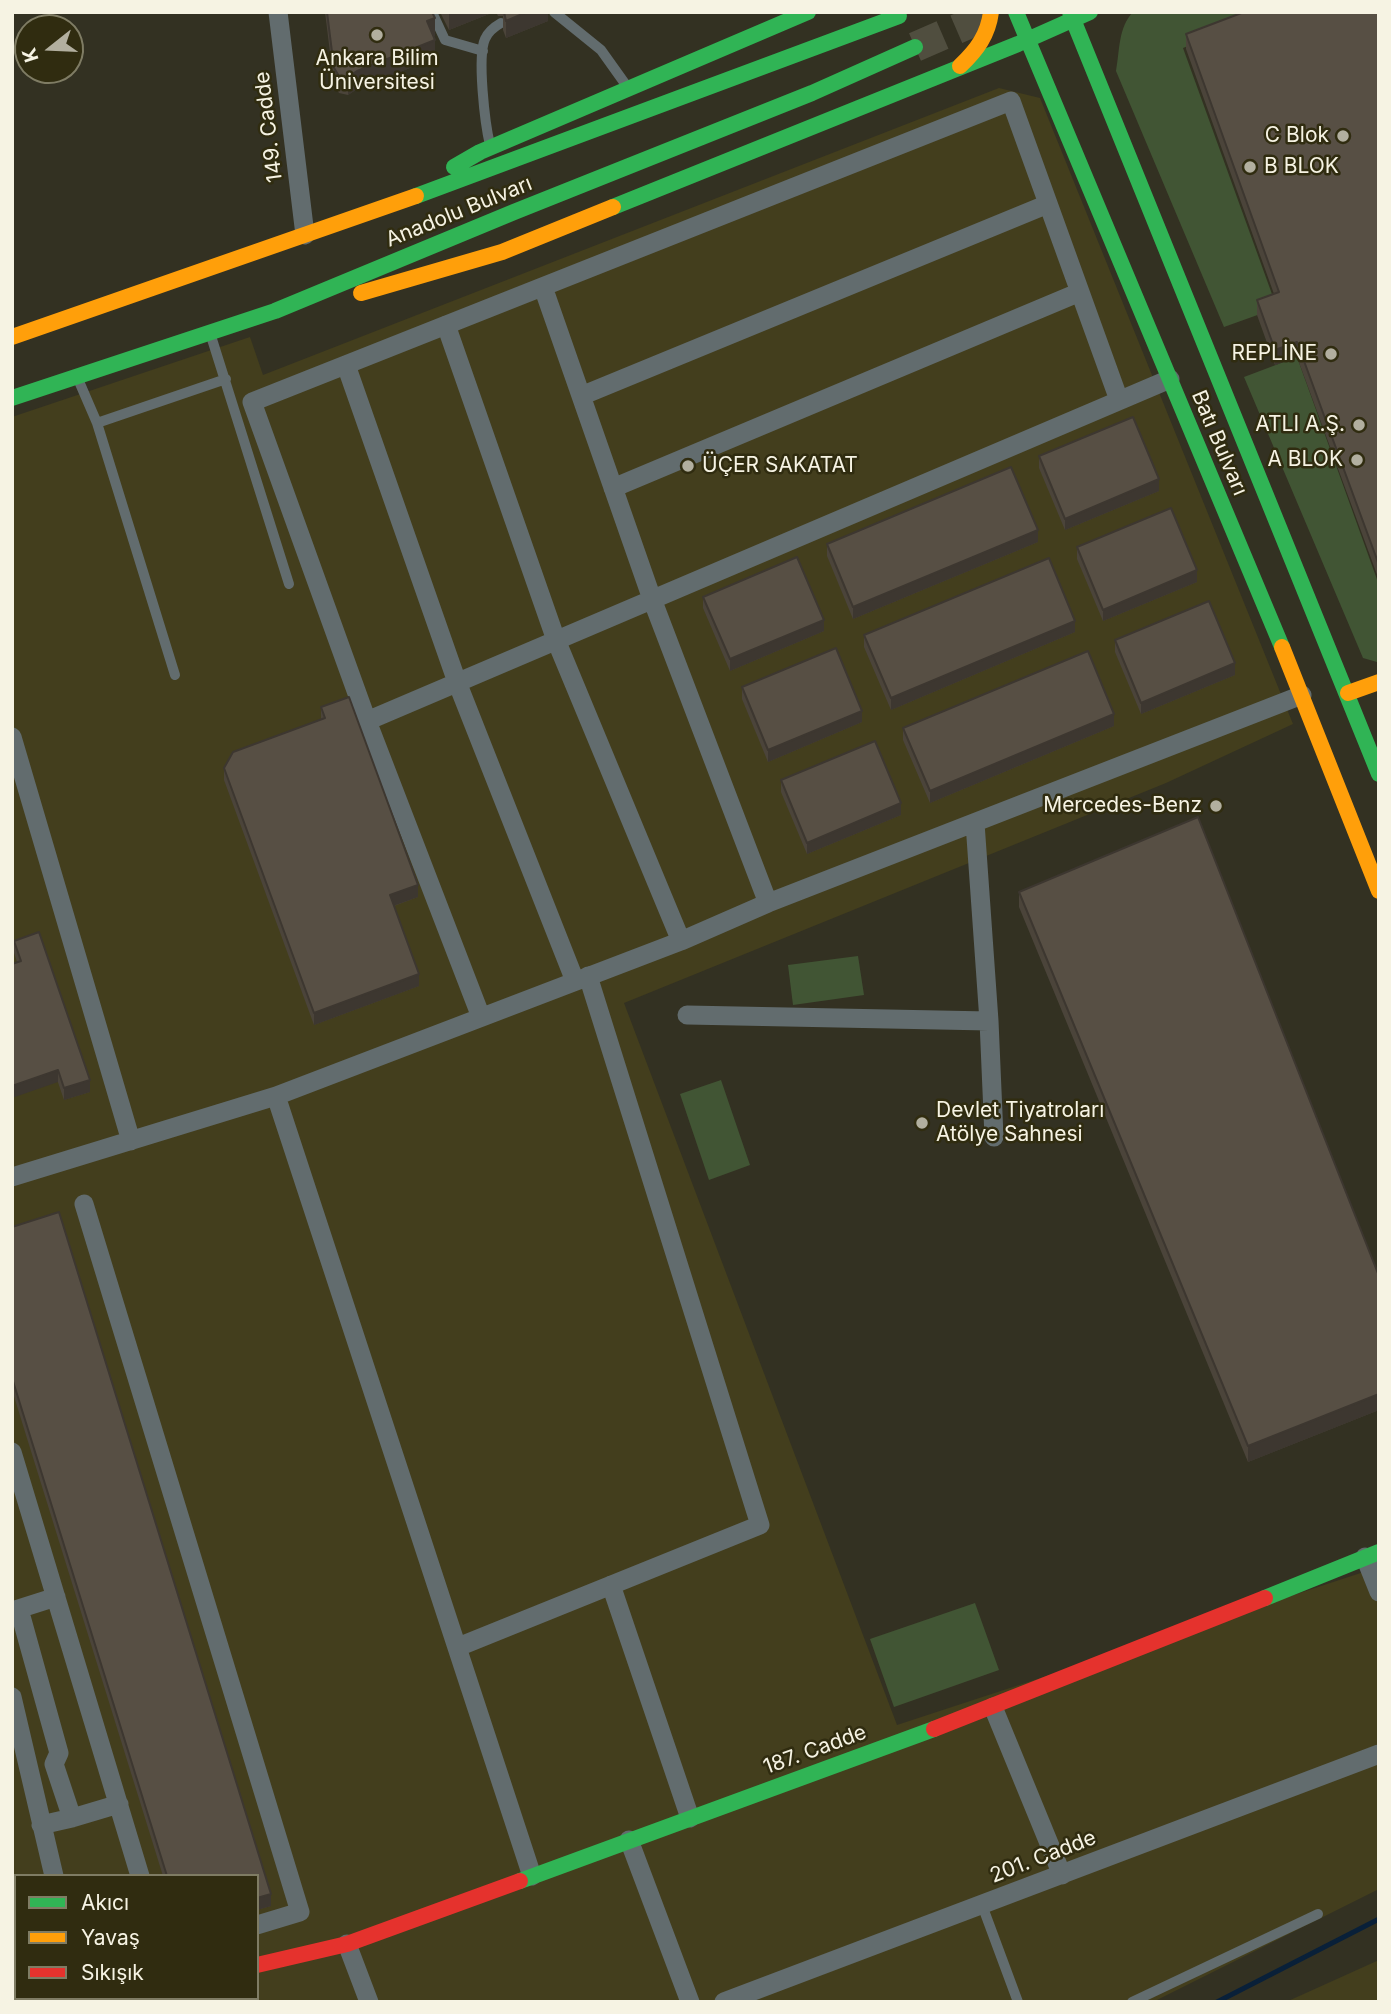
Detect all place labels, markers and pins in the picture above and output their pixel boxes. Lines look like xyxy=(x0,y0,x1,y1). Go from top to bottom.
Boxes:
marker: Ankara Bilim Üniversitesi xyxy=(369,27,385,43)
place label: Ankara Bilim Üniversitesi xyxy=(315,46,439,96)
place label: C Blok xyxy=(1265,123,1329,149)
marker: C Blok xyxy=(1335,128,1351,144)
place label: B BLOK xyxy=(1264,154,1339,180)
marker: B BLOK xyxy=(1242,159,1258,175)
place label: REPLİNE xyxy=(1231,341,1317,367)
marker: REPLİNE xyxy=(1323,346,1339,362)
place label: ATLI A.Ş. xyxy=(1255,412,1345,438)
marker: ATLI A.Ş. xyxy=(1351,417,1367,433)
place label: A BLOK xyxy=(1267,447,1343,473)
marker: A BLOK xyxy=(1349,452,1365,468)
place label: ÜÇER SAKATAT xyxy=(702,453,858,479)
marker: ÜÇER SAKATAT xyxy=(680,458,696,474)
place label: Mercedes-Benz xyxy=(1043,793,1202,819)
marker: Mercedes-Benz xyxy=(1208,798,1224,814)
place label: Devlet Tiyatroları Atölye Sahnesi xyxy=(936,1098,1104,1148)
marker: Devlet Tiyatroları Atölye Sahnesi xyxy=(914,1115,930,1131)

